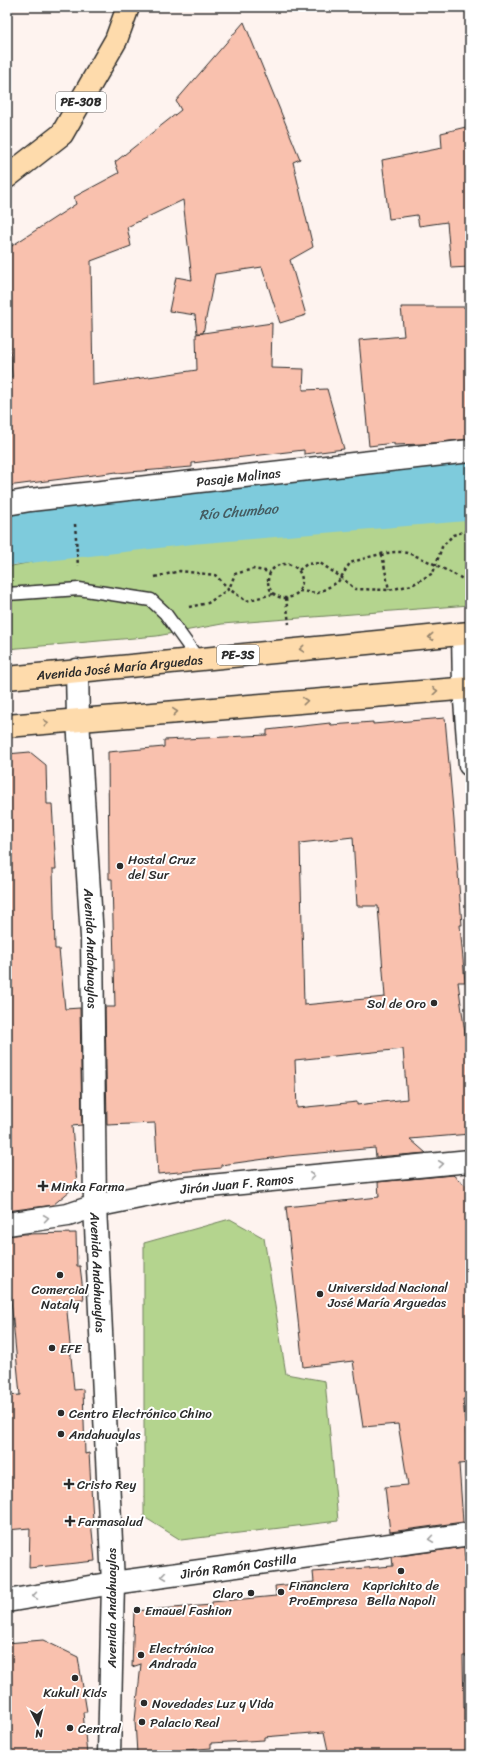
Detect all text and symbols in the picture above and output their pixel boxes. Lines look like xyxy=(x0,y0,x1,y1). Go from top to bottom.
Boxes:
road number: PE-30B xyxy=(56,92,106,112)
street label: Pasaje Malinas xyxy=(195,461,282,493)
water label: Río Chumbao xyxy=(198,496,281,528)
one-way arrow xyxy=(428,632,434,641)
one-way arrow xyxy=(299,644,305,653)
road number: PE-3S xyxy=(217,645,259,665)
street label: Avenida José María Arguedas xyxy=(34,648,204,687)
one-way arrow xyxy=(432,686,438,695)
one-way arrow xyxy=(302,697,308,706)
one-way arrow xyxy=(172,708,178,717)
one-way arrow xyxy=(43,718,49,727)
place label: Hostal Cruz del Sur xyxy=(128,848,196,886)
marker: Hostal Cruz del Sur xyxy=(115,861,125,871)
street label: Avenida Andahuaylas xyxy=(77,887,104,1009)
place label: Sol de Oro xyxy=(367,992,427,1015)
marker: Sol de Oro xyxy=(429,998,439,1008)
one-way arrow xyxy=(438,1160,444,1169)
street label: Jirón Juan F. Ramos xyxy=(178,1167,295,1201)
one-way arrow xyxy=(309,1172,315,1181)
place label: Minka Farma xyxy=(51,1175,125,1198)
marker: Minka Farma xyxy=(38,1181,48,1191)
street label: Avenida Andahuaylas xyxy=(83,1211,112,1334)
one-way arrow xyxy=(43,1214,49,1223)
marker: Comercial Nataly xyxy=(55,1270,65,1280)
place label: Universidad Nacional José María Arguedas xyxy=(327,1276,448,1314)
place label: Comercial Nataly xyxy=(31,1278,89,1316)
marker: Universidad Nacional José María Arguedas xyxy=(315,1289,325,1299)
place label: EFE xyxy=(60,1337,82,1360)
marker: EFE xyxy=(47,1343,57,1353)
place label: Centro Electrónico Chino xyxy=(69,1402,212,1425)
marker: Centro Electrónico Chino xyxy=(56,1408,66,1418)
place label: Andahuaylas xyxy=(68,1423,141,1446)
marker: Andahuaylas xyxy=(56,1429,66,1439)
place label: Cristo Rey xyxy=(77,1473,136,1496)
marker: Cristo Rey xyxy=(64,1479,74,1489)
place label: Farmasalud xyxy=(78,1510,144,1533)
marker: Farmasalud xyxy=(65,1516,75,1526)
one-way arrow xyxy=(428,1534,434,1543)
street label: Avenida Andahuaylas xyxy=(100,1547,123,1669)
street label: Jirón Ramón Castilla xyxy=(178,1547,298,1586)
marker: Kaprichito de Bella Napoli xyxy=(396,1566,406,1576)
one-way arrow xyxy=(161,1571,167,1580)
place label: Financiera ProEmpresa xyxy=(289,1574,358,1612)
place label: Kaprichito de Bella Napoli xyxy=(363,1574,439,1612)
place label: Claro xyxy=(213,1582,243,1605)
marker: Financiera ProEmpresa xyxy=(276,1587,286,1597)
marker: Claro xyxy=(246,1588,256,1598)
one-way arrow xyxy=(32,1591,38,1600)
place label: Emauel Fashion xyxy=(145,1599,232,1622)
marker: Emauel Fashion xyxy=(132,1605,142,1615)
place label: Electrónica Andrada xyxy=(148,1637,214,1675)
marker: Electrónica Andrada xyxy=(136,1650,146,1660)
marker: Kukuli Kids xyxy=(70,1673,80,1683)
place label: Kukuli Kids xyxy=(43,1681,108,1704)
place label: Novedades Luz y Vida xyxy=(152,1692,274,1715)
marker: Novedades Luz y Vida xyxy=(139,1698,149,1708)
north arrow xyxy=(18,1704,58,1744)
place label: Palacio Real xyxy=(150,1711,220,1734)
place label: Central xyxy=(78,1717,121,1740)
marker: Palacio Real xyxy=(137,1717,147,1727)
text: N xyxy=(34,1723,45,1743)
marker: Central xyxy=(65,1723,75,1733)

